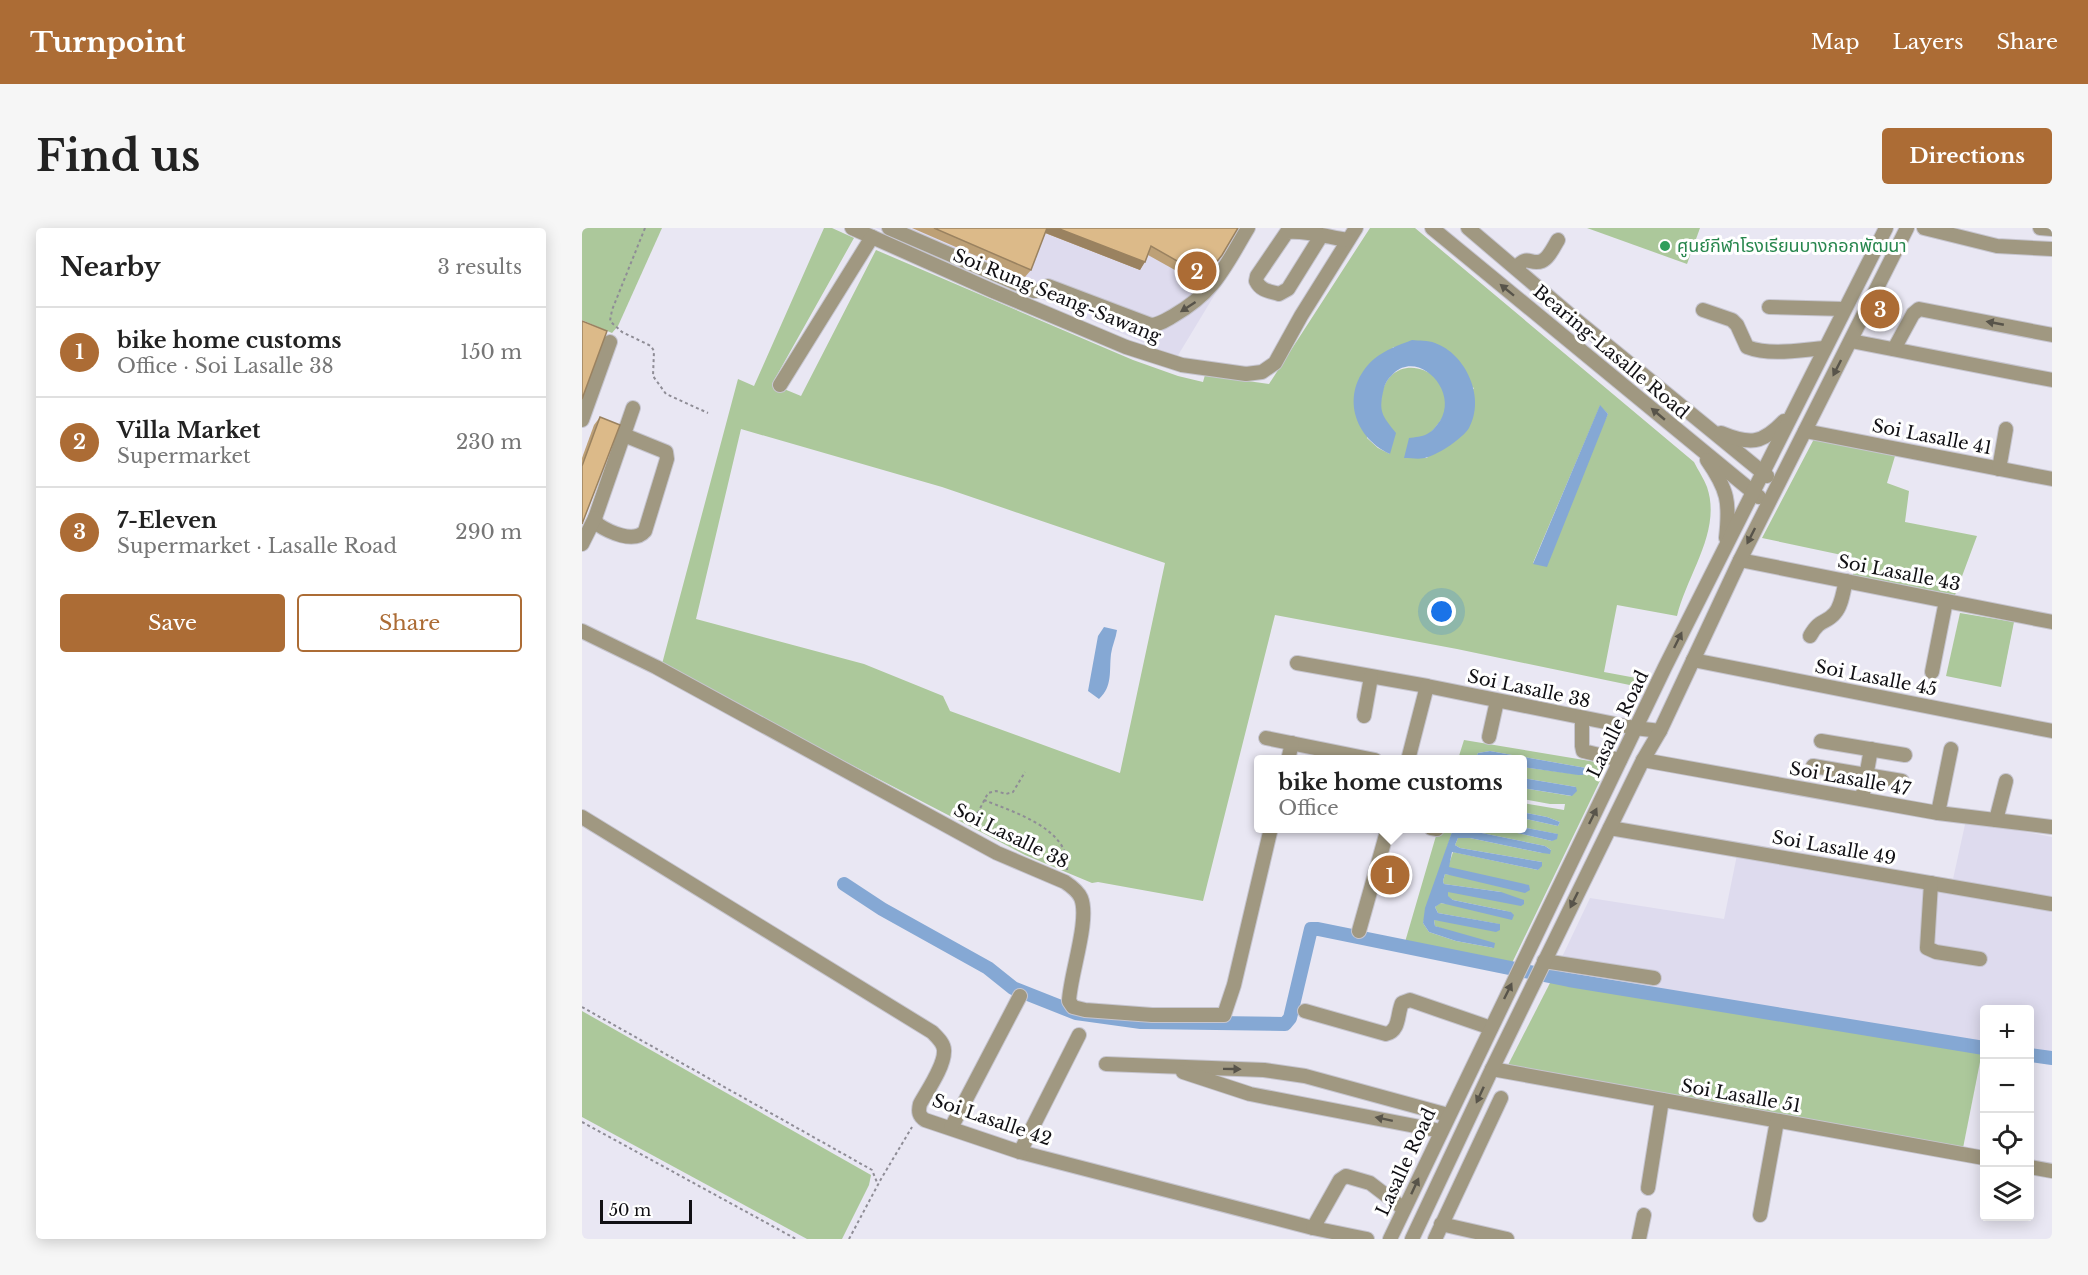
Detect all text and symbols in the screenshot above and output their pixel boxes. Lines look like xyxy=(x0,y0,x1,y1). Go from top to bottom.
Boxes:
text: Turnpoint xyxy=(30,25,186,60)
text: Map xyxy=(1811,29,1860,55)
text: Layers xyxy=(1893,29,1964,55)
text: Share xyxy=(1997,29,2058,55)
button: Directions xyxy=(1882,128,2052,184)
text: Find us xyxy=(36,130,200,182)
place label: ศูนย์กีฬาโรงเรียนบางกอกพัฒนา xyxy=(1677,235,1907,258)
marker: ศูนย์กีฬาโรงเรียนบางกอกพัฒนา xyxy=(1658,239,1672,253)
street label: Soi Rung Seang-Sawang xyxy=(950,244,1164,348)
pin: 2 xyxy=(1178,248,1216,294)
text: Nearby xyxy=(60,251,161,283)
text: 3 results xyxy=(438,255,522,279)
street label: Bearing-Lasalle Road xyxy=(1529,280,1693,424)
one-way arrow xyxy=(1499,283,1515,296)
pin: 3 xyxy=(1860,286,1900,332)
one-way arrow xyxy=(1180,301,1196,312)
one-way arrow xyxy=(1985,318,2004,327)
text: bike home customs xyxy=(117,327,342,354)
text: 1 xyxy=(75,340,84,364)
text: 150 m xyxy=(460,340,522,364)
text: Office · Soi Lasalle 38 xyxy=(117,354,334,378)
one-way arrow xyxy=(1832,359,1842,376)
one-way arrow xyxy=(1650,408,1665,420)
street label: Soi Lasalle 41 xyxy=(1870,415,1994,459)
text: Villa Market xyxy=(117,417,261,444)
text: 2 xyxy=(73,430,86,454)
text: 230 m xyxy=(456,430,522,454)
text: Supermarket xyxy=(117,444,251,468)
text: 7-Eleven xyxy=(117,507,217,534)
text: 3 xyxy=(73,520,86,544)
text: 290 m xyxy=(455,520,522,544)
one-way arrow xyxy=(1747,528,1756,545)
text: Supermarket · Lasalle Road xyxy=(117,534,397,558)
street label: Soi Lasalle 43 xyxy=(1836,550,1962,596)
button: Save xyxy=(60,594,285,652)
button: Share xyxy=(297,594,522,652)
your location xyxy=(1427,597,1456,626)
one-way arrow xyxy=(1674,632,1683,649)
street label: Soi Lasalle 45 xyxy=(1813,655,1939,701)
street label: Soi Lasalle 38 xyxy=(1466,665,1592,713)
street label: Lasalle Road xyxy=(1583,667,1653,781)
popup xyxy=(1254,755,1527,833)
street label: Soi Lasalle 47 xyxy=(1788,758,1913,801)
text: bike home customs xyxy=(1278,769,1503,796)
text: Office xyxy=(1278,796,1339,820)
street label: Soi Lasalle 38 xyxy=(950,799,1072,873)
one-way arrow xyxy=(1588,807,1598,824)
street label: Soi Lasalle 49 xyxy=(1770,826,1898,870)
pin: 1 xyxy=(1370,852,1410,898)
one-way arrow xyxy=(1570,892,1579,909)
one-way arrow xyxy=(1504,983,1513,1000)
map controls xyxy=(1980,1005,2034,1221)
button: + xyxy=(1980,1005,2034,1059)
button: − xyxy=(1980,1059,2034,1113)
one-way arrow xyxy=(1222,1065,1241,1074)
street label: Soi Lasalle 51 xyxy=(1679,1075,1803,1117)
one-way arrow xyxy=(1475,1086,1484,1103)
street label: Soi Lasalle 42 xyxy=(929,1089,1055,1151)
street label: Lasalle Road xyxy=(1371,1105,1441,1219)
button: locate xyxy=(1980,1113,2034,1167)
one-way arrow xyxy=(1374,1114,1393,1123)
button: layers xyxy=(1980,1167,2034,1221)
one-way arrow xyxy=(1411,1178,1420,1195)
scale bar xyxy=(600,1197,692,1224)
text: 50 m xyxy=(609,1200,651,1220)

